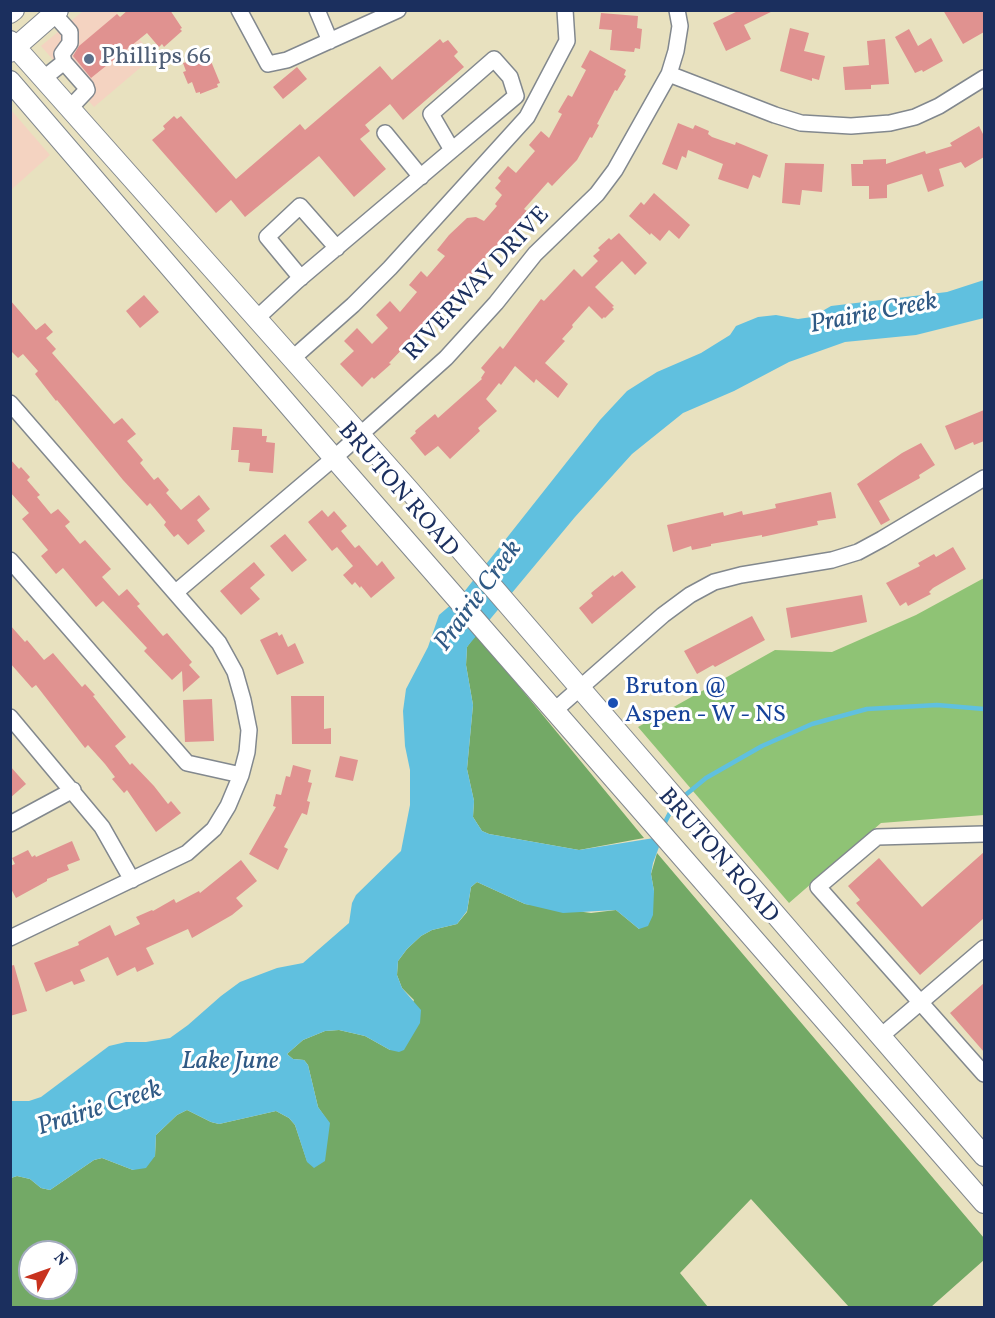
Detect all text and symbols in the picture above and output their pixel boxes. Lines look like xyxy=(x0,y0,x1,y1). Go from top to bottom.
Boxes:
place label: Phillips 66 xyxy=(101,45,211,73)
marker: Phillips 66 xyxy=(82,52,96,66)
street label: RIVERWAY DRIVE xyxy=(399,202,557,368)
water label: Prairie Creek xyxy=(808,287,940,343)
street label: BRUTON ROAD xyxy=(331,418,463,564)
water label: Prairie Creek xyxy=(429,536,531,658)
place label: Bruton @ Aspen - W - NS xyxy=(625,675,786,731)
marker: Bruton @ Aspen - W - NS xyxy=(606,696,620,710)
street label: BRUTON ROAD xyxy=(651,784,783,930)
water label: Lake June xyxy=(182,1047,278,1079)
water label: Prairie Creek xyxy=(34,1075,166,1145)
north arrow xyxy=(18,1240,78,1300)
text: N xyxy=(48,1248,72,1271)

